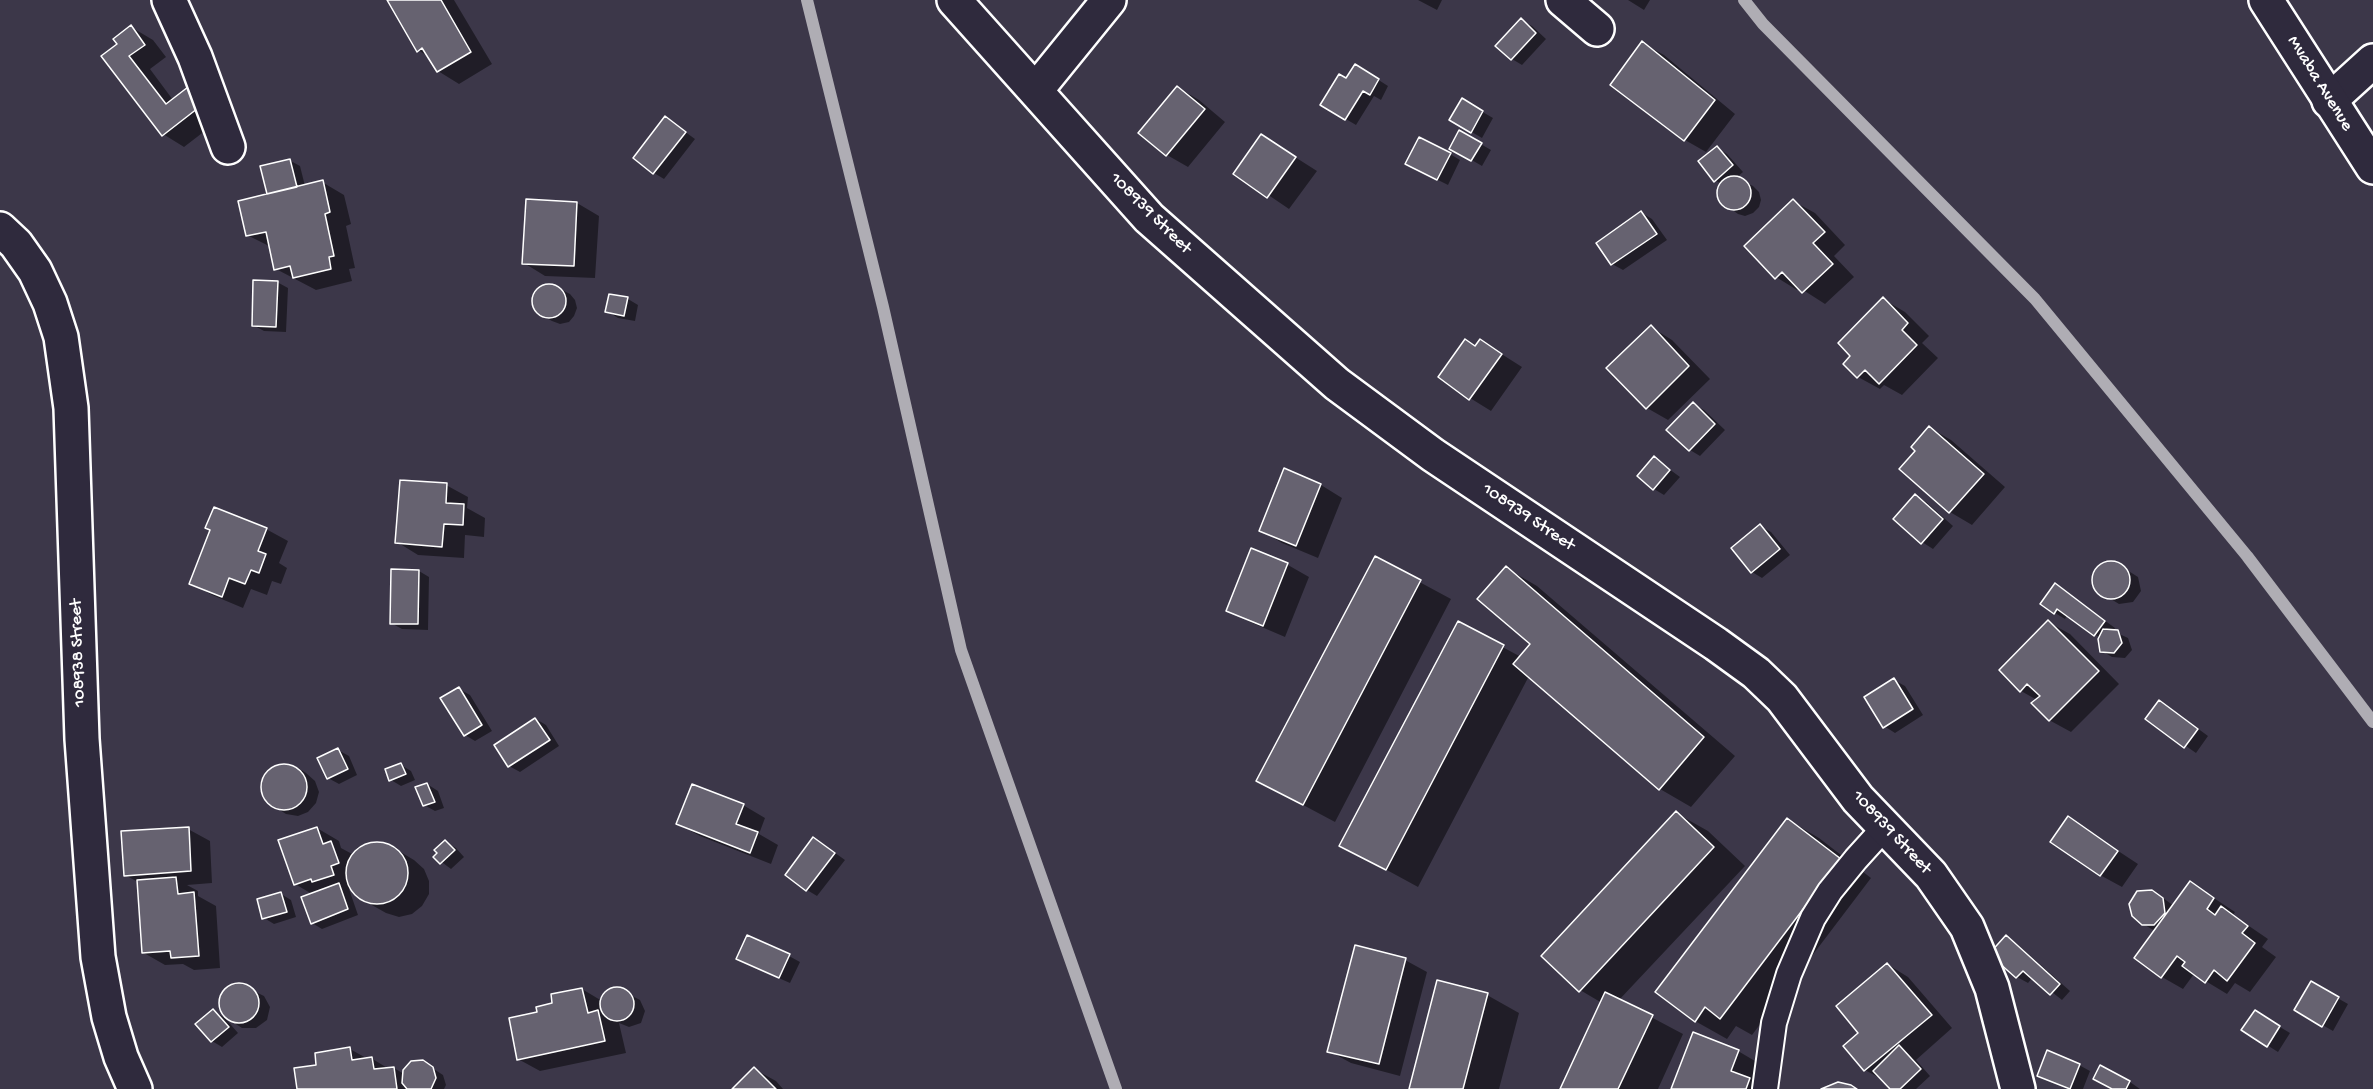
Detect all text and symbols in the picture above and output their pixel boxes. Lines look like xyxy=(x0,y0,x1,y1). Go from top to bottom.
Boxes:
street label: Mvaba Avenue xyxy=(2281,32,2357,136)
street label: 108939 Street xyxy=(1105,169,1195,259)
street label: 108939 Street xyxy=(1478,479,1578,557)
street label: 108938 Street xyxy=(66,599,92,707)
street label: 108939 Street xyxy=(1847,787,1935,879)

